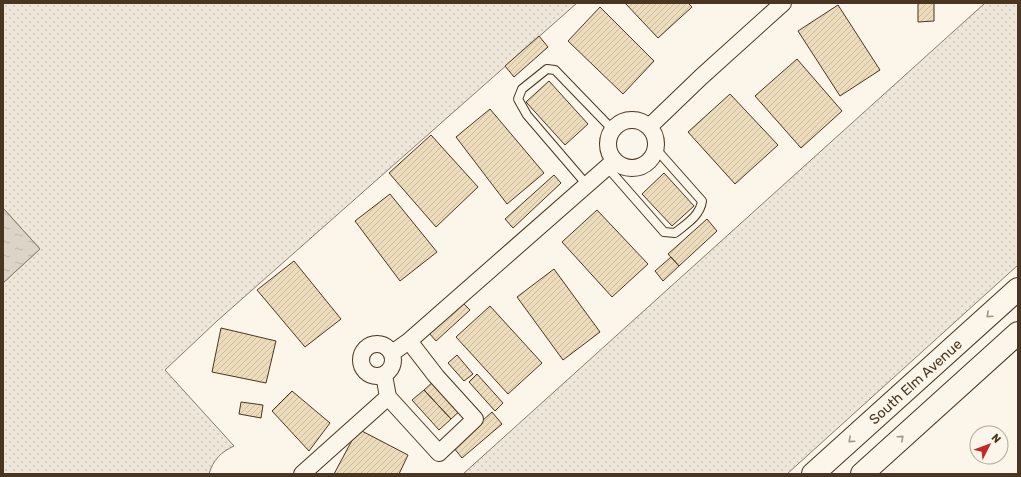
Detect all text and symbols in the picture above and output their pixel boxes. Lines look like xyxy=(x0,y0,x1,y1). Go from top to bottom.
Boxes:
one-way arrow xyxy=(986,311,994,318)
street label: South Elm Avenue xyxy=(866,336,966,428)
north arrow xyxy=(969,425,1009,465)
text: N xyxy=(989,431,1004,446)
one-way arrow xyxy=(848,435,856,442)
one-way arrow xyxy=(896,436,904,443)

